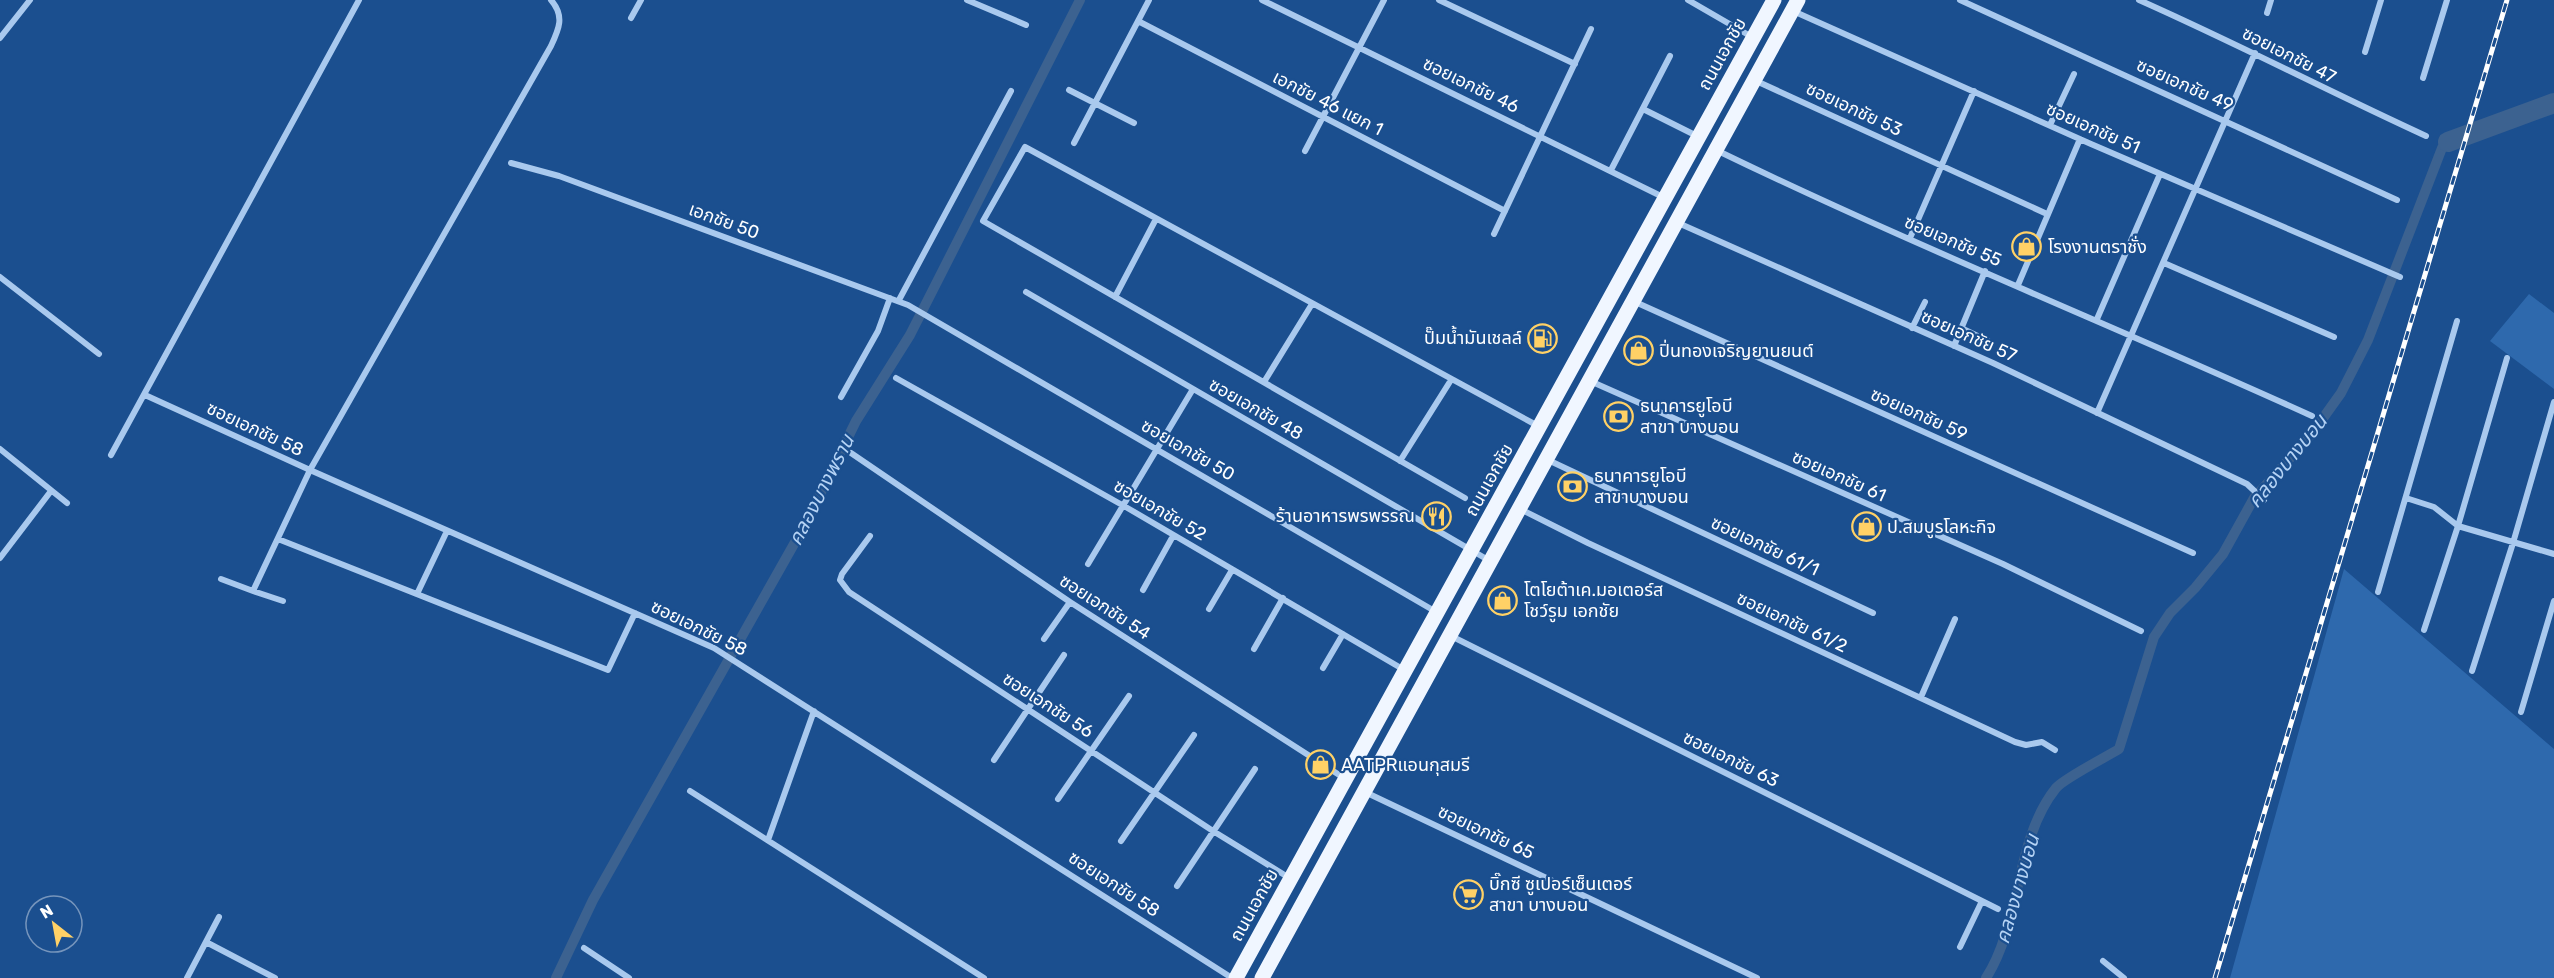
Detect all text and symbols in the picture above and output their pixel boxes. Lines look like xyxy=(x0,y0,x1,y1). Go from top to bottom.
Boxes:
street label: ถนนเอกชัย xyxy=(1693,14,1751,94)
street label: ซอยเอกชัย 47 xyxy=(2238,22,2340,88)
street label: ซอยเอกชัย 46 xyxy=(1419,52,1523,118)
street label: ซอยเอกชัย 49 xyxy=(2133,54,2237,116)
street label: เอกชัย 46 แยก 1 xyxy=(1269,66,1387,140)
street label: ซอยเอกชัย 53 xyxy=(1802,77,1906,141)
street label: ซอยเอกชัย 51 xyxy=(2043,98,2143,158)
street label: เอกชัย 50 xyxy=(686,198,762,244)
street label: ซอยเอกชัย 55 xyxy=(1901,211,2005,271)
shop icon: โรงงานตราชั่ง xyxy=(2011,231,2043,263)
place label: โรงงานตราชั่ง xyxy=(2048,235,2147,258)
street label: ซอยเอกชัย 57 xyxy=(1918,305,2020,367)
fuel station icon: ปั๊มน้ำมันเชลล์ xyxy=(1527,322,1559,354)
place label: ปั๊มน้ำมันเชลล์ xyxy=(1424,325,1522,349)
shop icon: ปิ่นทองเจริญยานยนต์ xyxy=(1622,335,1654,367)
place label: ปิ่นทองเจริญยานยนต์ xyxy=(1659,339,1814,362)
street label: ซอยเอกชัย 48 xyxy=(1205,373,1307,445)
street label: ซอยเอกชัย 59 xyxy=(1867,383,1971,445)
place label: ธนาคารยูโอบี สาขา บางบอน xyxy=(1640,395,1739,438)
street label: ซอยเอกชัย 58 xyxy=(203,397,307,461)
bank icon: ธนาคารยูโอบี สาขา บางบอน xyxy=(1603,400,1635,432)
water label: คลองบางบอน xyxy=(2242,408,2333,512)
street label: ซอยเอกชัย 50 xyxy=(1137,414,1239,486)
water label: คลองบางพราน xyxy=(783,429,860,549)
street label: ถนนเอกชัย xyxy=(1460,440,1518,520)
street label: ซอยเอกชัย 61 xyxy=(1789,446,1889,506)
place label: ธนาคารยูโอบี สาขาบางบอน xyxy=(1594,465,1689,508)
bank icon: ธนาคารยูโอบี สาขาบางบอน xyxy=(1557,470,1589,502)
street label: ซอยเอกชัย 52 xyxy=(1110,475,1210,545)
restaurant icon: ร้านอาหารพรพรรณ xyxy=(1420,500,1452,532)
place label: ร้านอาหารพรพรรณ xyxy=(1276,505,1415,527)
street label: ซอยเอกชัย 61/1 xyxy=(1707,511,1823,581)
shop icon: ป.สมบูรโลหะกิจ xyxy=(1850,511,1882,543)
place label: ป.สมบูรโลหะกิจ xyxy=(1887,516,1996,539)
street label: ซอยเอกชัย 54 xyxy=(1055,569,1155,645)
place label: โตโยต้าเค.มอเตอร์ส โชว์รูม เอกชัย xyxy=(1524,579,1663,623)
shop icon: โตโยต้าเค.มอเตอร์ส โชว์รูม เอกชัย xyxy=(1487,584,1519,616)
street label: ซอยเอกชัย 61/2 xyxy=(1733,587,1851,657)
street label: ซอยเอกชัย 58 xyxy=(647,595,751,661)
street label: ซอยเอกชัย 56 xyxy=(998,667,1098,743)
street label: ซอยเอกชัย 63 xyxy=(1679,726,1783,792)
shop icon: AATPRแอนกุสมรี xyxy=(1304,749,1336,781)
place label: AATPRแอนกุสมรี xyxy=(1341,754,1470,776)
street label: ซอยเอกชัย 65 xyxy=(1434,800,1538,864)
water label: คลองบางบอน xyxy=(1990,830,2045,946)
street label: ซอยเอกชัย 58 xyxy=(1064,846,1164,922)
street label: ถนนเอกชัย xyxy=(1225,865,1283,945)
place label: บิ๊กซี ซูเปอร์เซ็นเตอร์ สาขา บางบอน xyxy=(1489,872,1633,916)
supermarket icon: บิ๊กซี ซูเปอร์เซ็นเตอร์ สาขา บางบอน xyxy=(1452,878,1484,910)
north arrow xyxy=(24,894,84,954)
text: N xyxy=(37,900,56,923)

